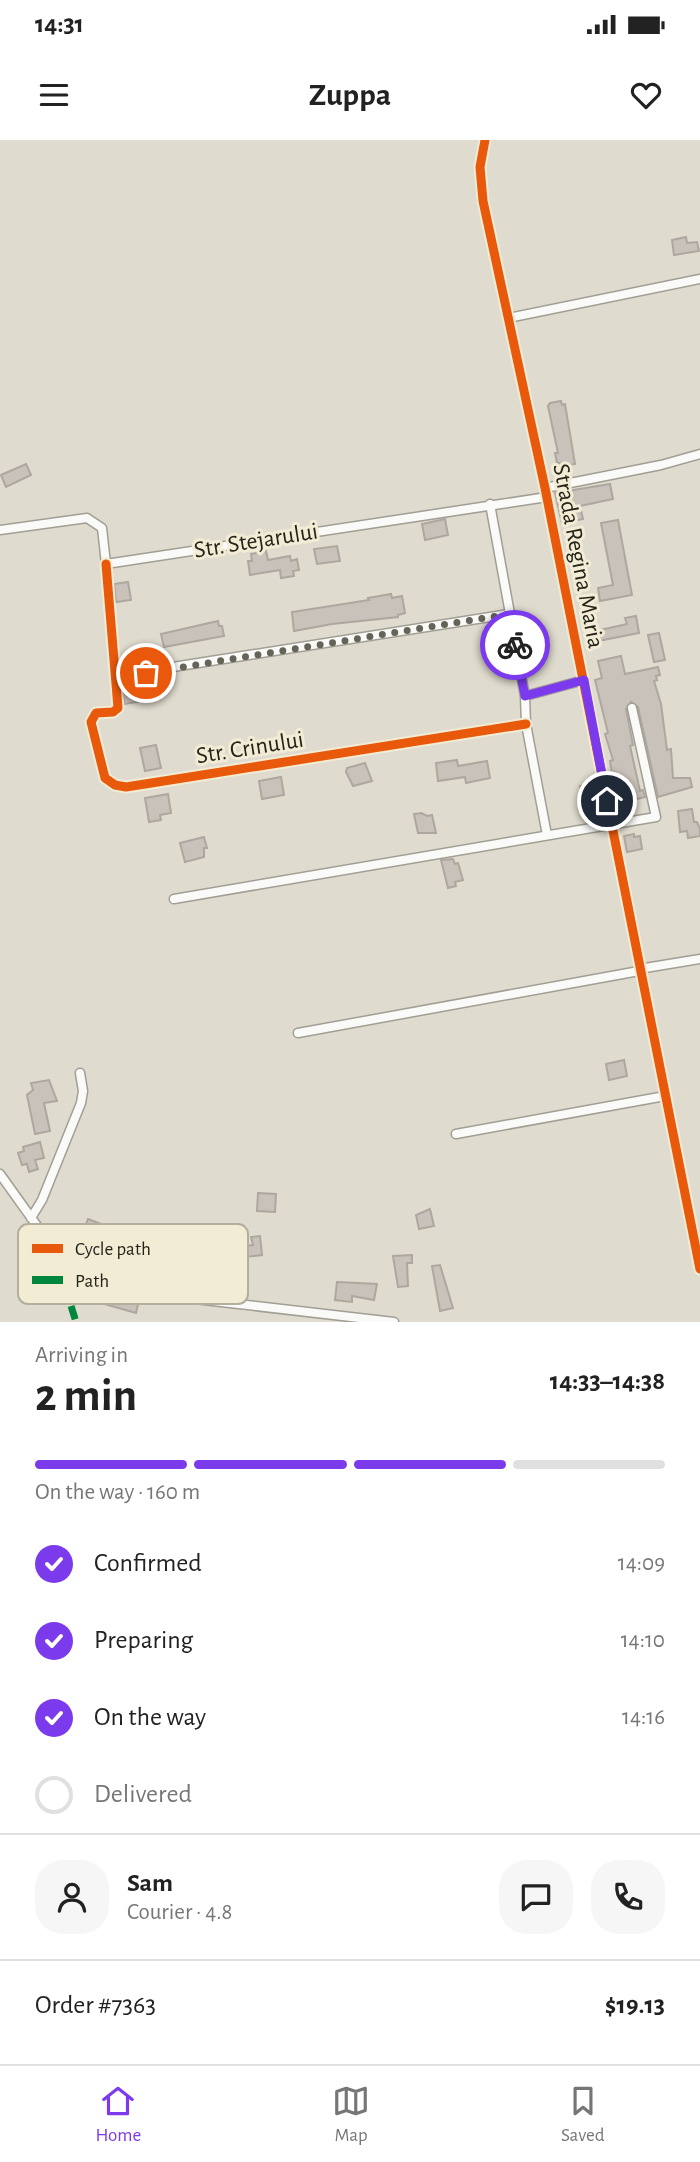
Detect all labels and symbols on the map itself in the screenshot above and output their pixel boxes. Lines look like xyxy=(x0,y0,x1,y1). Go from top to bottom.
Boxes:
street label: Strada Regina Maria xyxy=(548,462,608,650)
street label: Str. Stejarului xyxy=(192,519,320,563)
courier xyxy=(480,610,550,680)
pin xyxy=(116,643,176,703)
street label: Str. Crinului xyxy=(195,728,305,768)
pin xyxy=(577,771,637,831)
legend xyxy=(18,1224,248,1304)
text: Cycle path xyxy=(75,1240,151,1259)
text: Path xyxy=(75,1272,109,1291)

